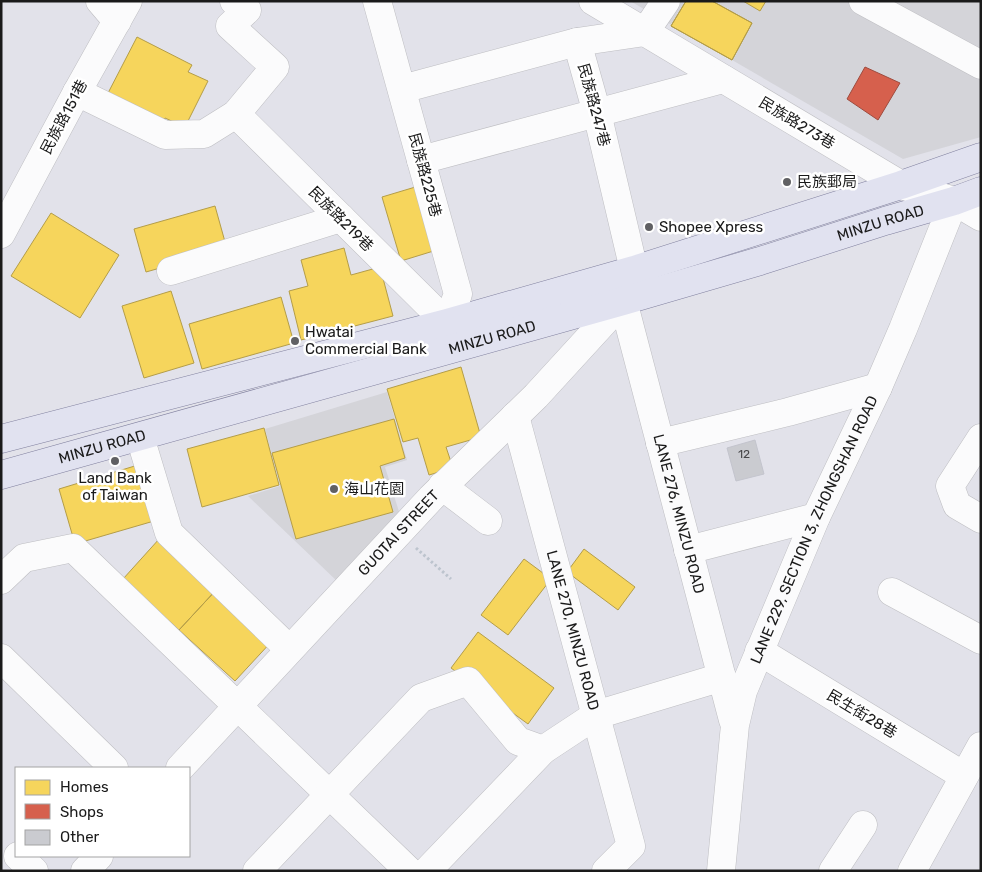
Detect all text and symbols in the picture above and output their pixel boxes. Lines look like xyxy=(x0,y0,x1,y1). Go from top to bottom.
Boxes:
street label: 民族路247巷 xyxy=(574,61,614,149)
street label: 民族路151巷 xyxy=(37,77,91,157)
street label: 民族路273巷 xyxy=(756,93,838,153)
street label: 民族路225巷 xyxy=(405,131,445,219)
place label: 民族郵局 xyxy=(797,173,857,191)
marker: 民族郵局 xyxy=(781,176,793,188)
street label: 民族路219巷 xyxy=(305,183,377,255)
street label: MINZU ROAD xyxy=(835,201,926,245)
place label: Shopee Xpress xyxy=(659,218,764,236)
marker: Shopee Xpress xyxy=(643,221,655,233)
street label: MINZU ROAD xyxy=(446,317,538,358)
place label: Hwatai Commercial Bank xyxy=(305,323,427,358)
marker: Hwatai Commercial Bank xyxy=(289,335,301,347)
street label: LANE 229, SECTION 3, ZHONGSHAN ROAD xyxy=(747,393,882,666)
street label: MINZU ROAD xyxy=(56,426,148,467)
street label: LANE 276, MINZU ROAD xyxy=(649,432,708,595)
house number: 12 xyxy=(738,447,750,461)
marker: Land Bank of Taiwan xyxy=(109,455,121,467)
place label: Land Bank of Taiwan xyxy=(78,469,152,504)
place label: 海山花園 xyxy=(344,480,404,498)
marker: 海山花園 xyxy=(328,483,340,495)
street label: GUOTAI STREET xyxy=(354,486,443,580)
street label: LANE 270, MINZU ROAD xyxy=(543,548,603,712)
street label: 民生街28巷 xyxy=(824,686,900,742)
legend xyxy=(15,767,190,857)
text: Homes xyxy=(60,778,109,796)
text: Shops xyxy=(60,803,104,821)
text: Other xyxy=(60,828,100,846)

